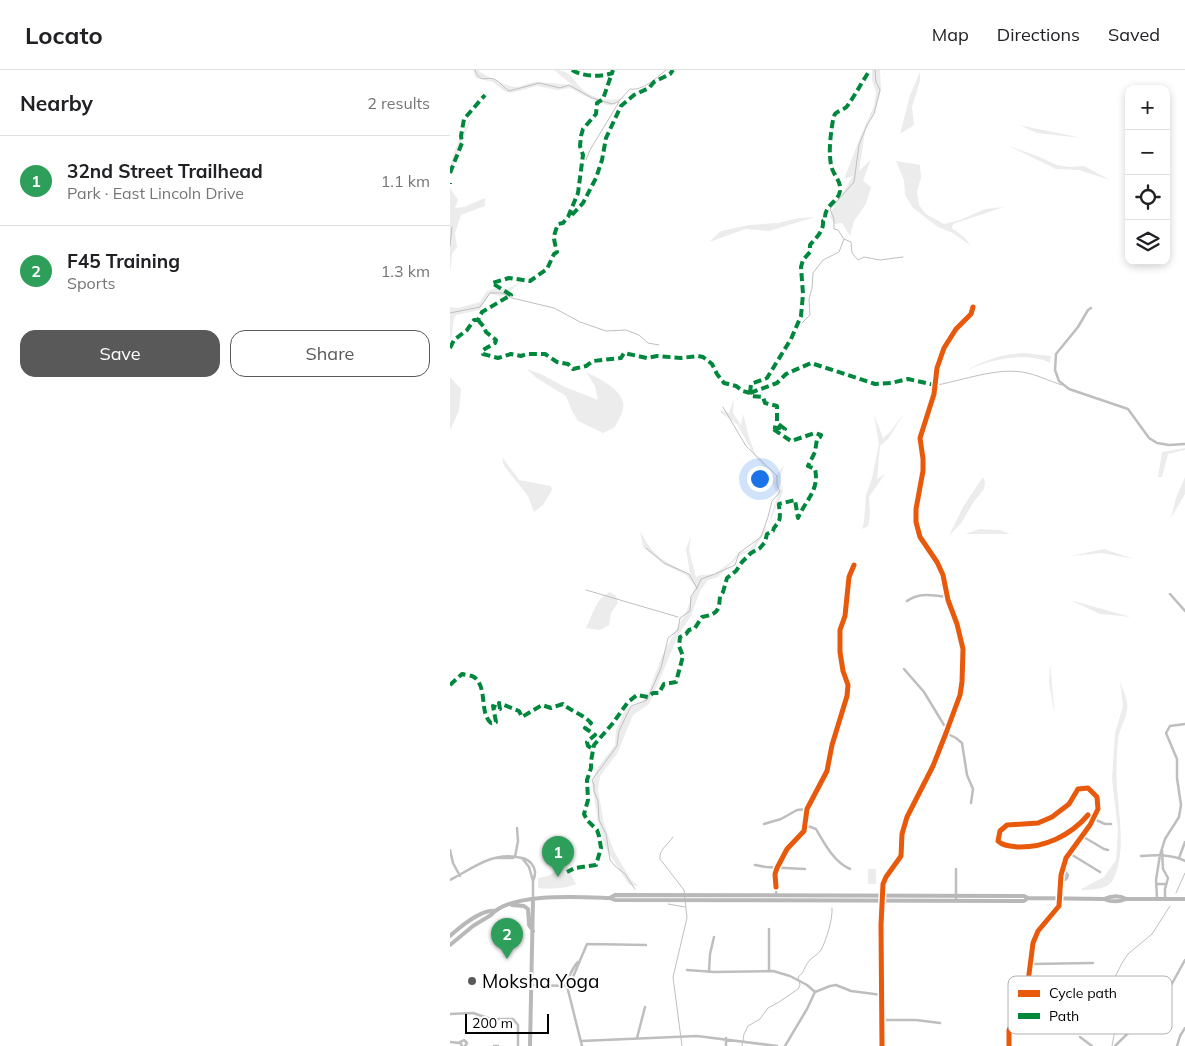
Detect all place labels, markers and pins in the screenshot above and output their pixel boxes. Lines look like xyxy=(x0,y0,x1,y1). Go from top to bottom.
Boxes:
pin: 1 xyxy=(542,836,574,877)
pin: 2 xyxy=(491,918,523,959)
place label: Moksha Yoga xyxy=(482,969,599,993)
marker: Moksha Yoga xyxy=(466,975,478,987)

